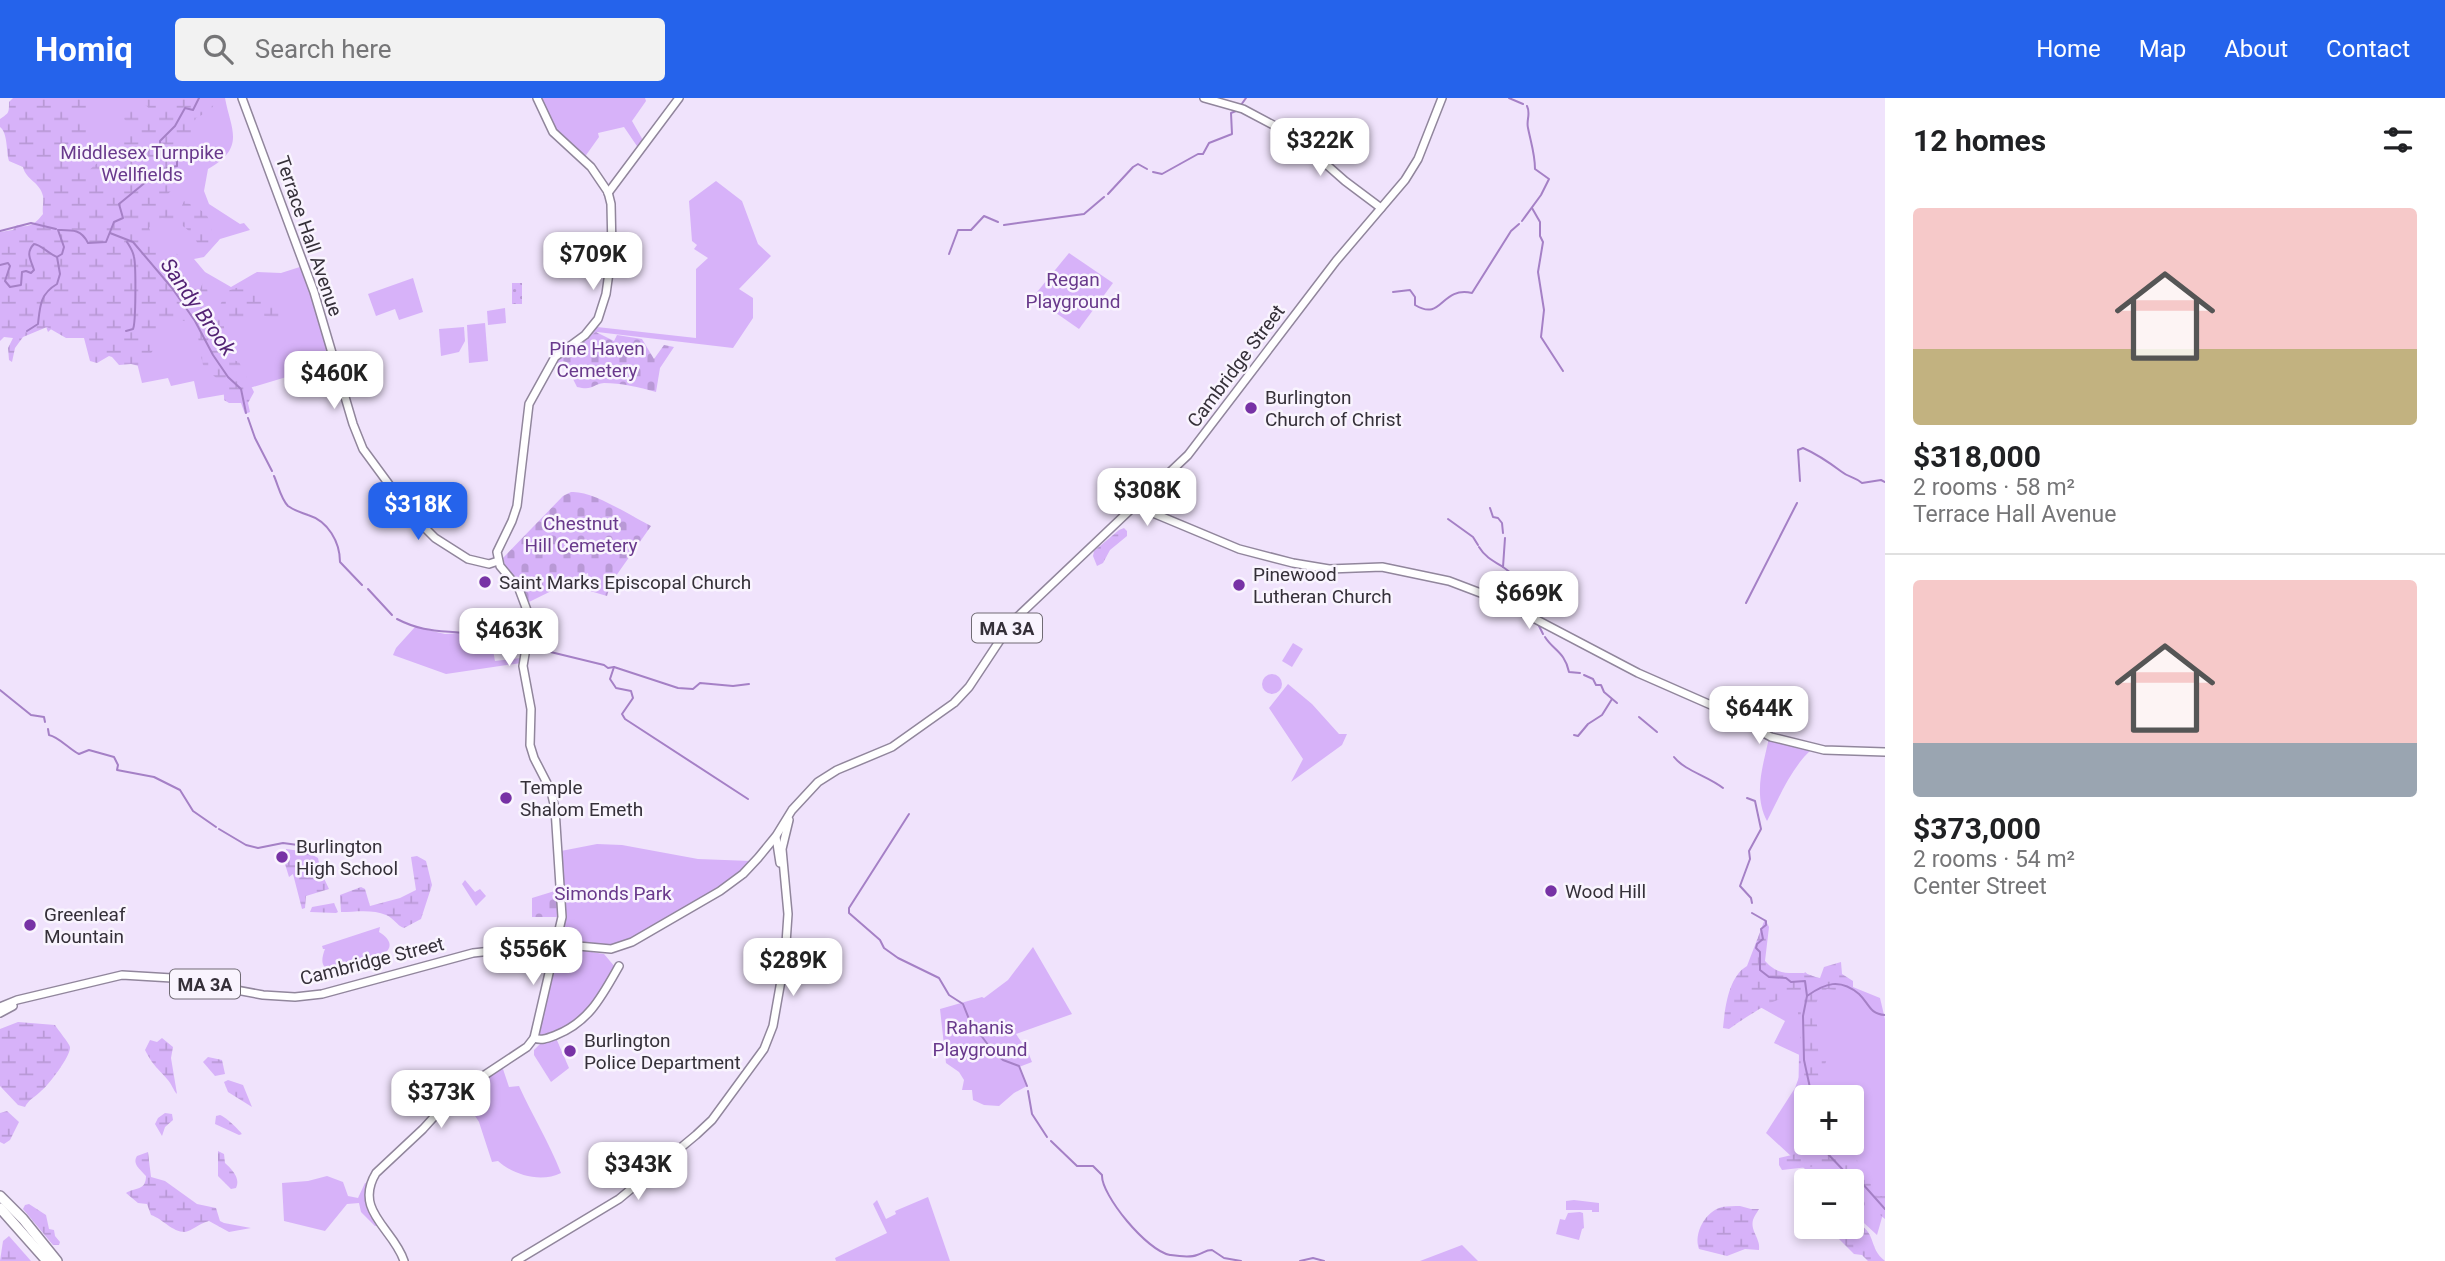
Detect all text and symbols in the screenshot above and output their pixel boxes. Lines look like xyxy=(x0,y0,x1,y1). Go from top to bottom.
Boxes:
search box xyxy=(175,18,665,81)
text: Homiq xyxy=(35,30,133,69)
icon: search xyxy=(199,30,237,68)
text: Search here xyxy=(255,34,392,64)
text: Home xyxy=(2036,35,2101,63)
text: Map xyxy=(2139,35,2186,63)
text: About xyxy=(2224,35,2288,63)
text: Contact xyxy=(2326,35,2410,63)
pin: $322K xyxy=(1271,118,1369,178)
icon: filters xyxy=(2379,121,2417,159)
text: 12 homes xyxy=(1913,123,2046,158)
text: $322K xyxy=(1286,127,1354,154)
park label: Middlesex Turnpike Wellfields xyxy=(60,141,224,186)
street label: Terrace Hall Avenue xyxy=(271,153,347,319)
pin: $709K xyxy=(544,232,642,292)
text: $709K xyxy=(559,241,627,268)
icon: home xyxy=(2102,253,2228,379)
water label: Sandy Brook xyxy=(156,254,241,361)
park label: Regan Playground xyxy=(1025,268,1121,313)
street label: Cambridge Street xyxy=(1182,300,1290,432)
park label: Pine Haven Cemetery xyxy=(549,337,645,382)
pin: $460K xyxy=(285,352,383,411)
text: $460K xyxy=(300,360,368,387)
place label: Burlington Church of Christ xyxy=(1265,386,1402,431)
marker: Burlington Church of Christ xyxy=(1243,400,1259,416)
text: $318,000 xyxy=(1913,439,2041,474)
pin: $308K xyxy=(1098,468,1196,528)
text: 2 rooms · 58 m² xyxy=(1913,474,2075,501)
text: $308K xyxy=(1113,477,1181,504)
pin: $318K xyxy=(369,482,467,542)
text: $318K xyxy=(384,491,452,518)
text: Terrace Hall Avenue xyxy=(1913,501,2116,528)
park label: Chestnut Hill Cemetery xyxy=(524,512,638,557)
place label: Pinewood Lutheran Church xyxy=(1253,563,1392,608)
place label: Saint Marks Episcopal Church xyxy=(499,571,751,594)
pin: $669K xyxy=(1480,572,1578,631)
marker: Saint Marks Episcopal Church xyxy=(477,574,493,590)
marker: Pinewood Lutheran Church xyxy=(1231,577,1247,593)
text: $669K xyxy=(1495,580,1563,607)
pin: $463K xyxy=(460,608,558,668)
road number: MA 3A xyxy=(972,614,1042,642)
text: $463K xyxy=(475,617,543,644)
icon: home xyxy=(2102,625,2228,751)
pin: $644K xyxy=(1710,686,1808,746)
text: $644K xyxy=(1725,695,1793,722)
place label: Temple Shalom Emeth xyxy=(520,776,643,821)
marker: Temple Shalom Emeth xyxy=(498,790,514,806)
text: $373,000 xyxy=(1913,811,2041,846)
place label: Burlington High School xyxy=(296,835,398,880)
text: 2 rooms · 54 m² xyxy=(1913,846,2075,873)
marker: Burlington High School xyxy=(274,849,290,865)
text: Center Street xyxy=(1913,873,2047,900)
place label: Wood Hill xyxy=(1565,880,1646,903)
park label: Simonds Park xyxy=(554,882,672,905)
marker: Wood Hill xyxy=(1543,883,1559,899)
place label: Greenleaf Mountain xyxy=(44,903,126,948)
marker: Greenleaf Mountain xyxy=(22,917,38,933)
pin: $556K xyxy=(484,928,582,987)
street label: Cambridge Street xyxy=(298,932,446,990)
text: $556K xyxy=(499,936,567,963)
pin: $289K xyxy=(744,939,842,998)
text: $289K xyxy=(759,947,827,974)
road number: MA 3A xyxy=(170,970,240,998)
park label: Rahanis Playground xyxy=(932,1016,1028,1061)
place label: Burlington Police Department xyxy=(584,1029,741,1074)
marker: Burlington Police Department xyxy=(562,1043,578,1059)
pin: $373K xyxy=(392,1070,490,1130)
text: $373K xyxy=(407,1079,475,1106)
map controls xyxy=(1794,1085,1864,1239)
button: + xyxy=(1794,1085,1864,1155)
pin: $343K xyxy=(589,1142,687,1202)
text: $343K xyxy=(604,1151,672,1178)
button: − xyxy=(1794,1169,1864,1239)

